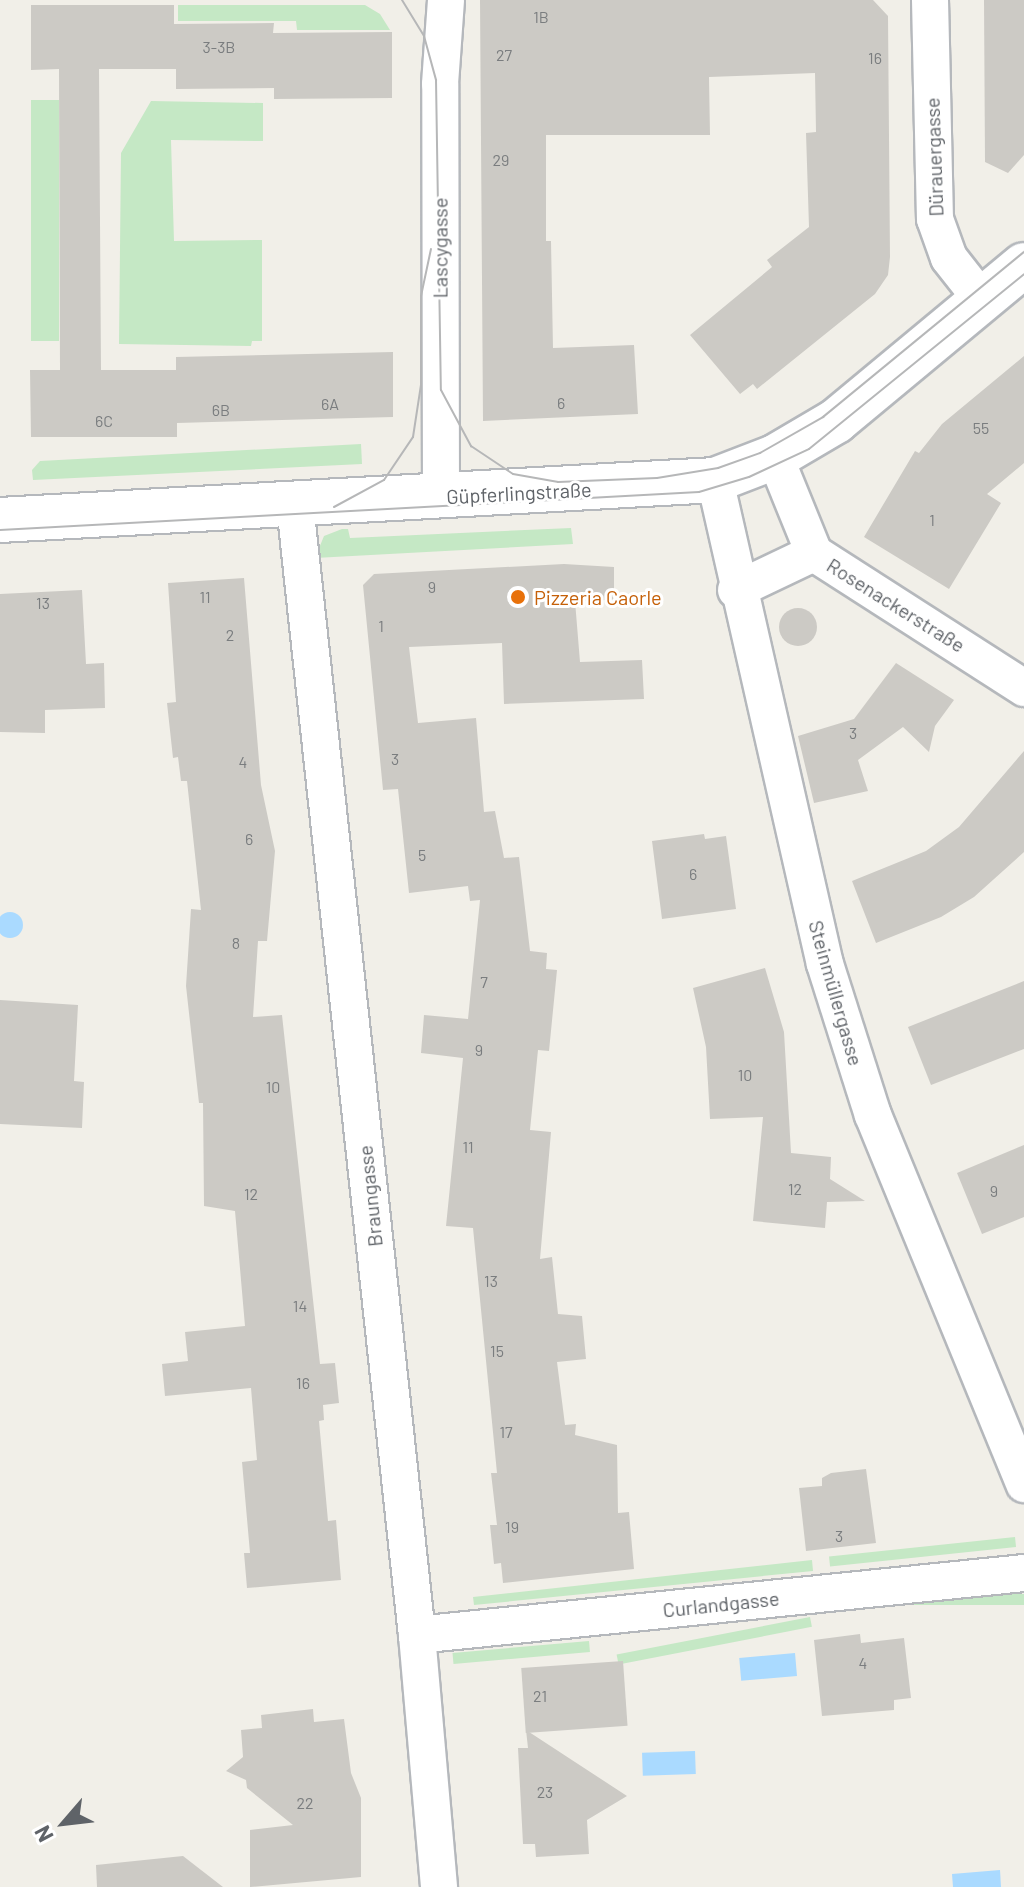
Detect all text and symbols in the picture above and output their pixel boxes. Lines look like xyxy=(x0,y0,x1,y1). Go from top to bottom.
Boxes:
house number: 1B xyxy=(533,7,549,27)
house number: 3-3B xyxy=(203,37,235,57)
house number: 27 xyxy=(496,45,512,65)
house number: 16 xyxy=(868,48,882,68)
street label: Dürauergasse xyxy=(920,97,948,217)
house number: 29 xyxy=(493,150,509,170)
street label: Lascygasse xyxy=(428,198,452,298)
house number: 6 xyxy=(557,393,565,413)
house number: 6A xyxy=(321,394,339,414)
house number: 6B xyxy=(212,400,230,420)
house number: 6C xyxy=(95,411,113,431)
house number: 55 xyxy=(973,418,989,438)
street label: Güpferlingstraße xyxy=(446,477,592,509)
house number: 1 xyxy=(929,510,935,530)
street label: Rosenackerstraße xyxy=(822,553,970,657)
house number: 9 xyxy=(428,577,436,597)
place label: Pizzeria Caorle xyxy=(534,585,662,609)
house number: 11 xyxy=(199,587,211,607)
marker: Pizzeria Caorle xyxy=(509,588,527,606)
house number: 13 xyxy=(36,593,50,613)
house number: 1 xyxy=(378,616,384,636)
house number: 2 xyxy=(226,625,234,645)
house number: 3 xyxy=(849,723,857,743)
house number: 3 xyxy=(391,749,399,769)
house number: 4 xyxy=(239,752,247,772)
house number: 6 xyxy=(245,829,253,849)
house number: 5 xyxy=(418,845,426,865)
house number: 6 xyxy=(689,864,697,884)
street label: Steinmüllergasse xyxy=(804,918,868,1068)
house number: 8 xyxy=(232,933,240,953)
house number: 7 xyxy=(480,972,488,992)
house number: 9 xyxy=(475,1040,483,1060)
house number: 10 xyxy=(738,1065,752,1085)
house number: 10 xyxy=(266,1077,280,1097)
house number: 11 xyxy=(462,1137,474,1157)
street label: Braungasse xyxy=(353,1144,387,1248)
house number: 12 xyxy=(788,1179,802,1199)
house number: 9 xyxy=(990,1181,998,1201)
house number: 12 xyxy=(244,1184,258,1204)
house number: 13 xyxy=(484,1271,498,1291)
house number: 14 xyxy=(293,1296,307,1316)
house number: 15 xyxy=(490,1341,504,1361)
house number: 16 xyxy=(296,1373,310,1393)
house number: 17 xyxy=(499,1422,513,1442)
house number: 19 xyxy=(505,1517,519,1537)
house number: 3 xyxy=(835,1526,843,1546)
street label: Curlandgasse xyxy=(662,1586,780,1622)
house number: 4 xyxy=(859,1653,867,1673)
house number: 21 xyxy=(533,1686,547,1706)
house number: 23 xyxy=(537,1782,553,1802)
north arrow xyxy=(24,1783,104,1863)
house number: 22 xyxy=(296,1793,314,1813)
text: N xyxy=(28,1822,58,1847)

